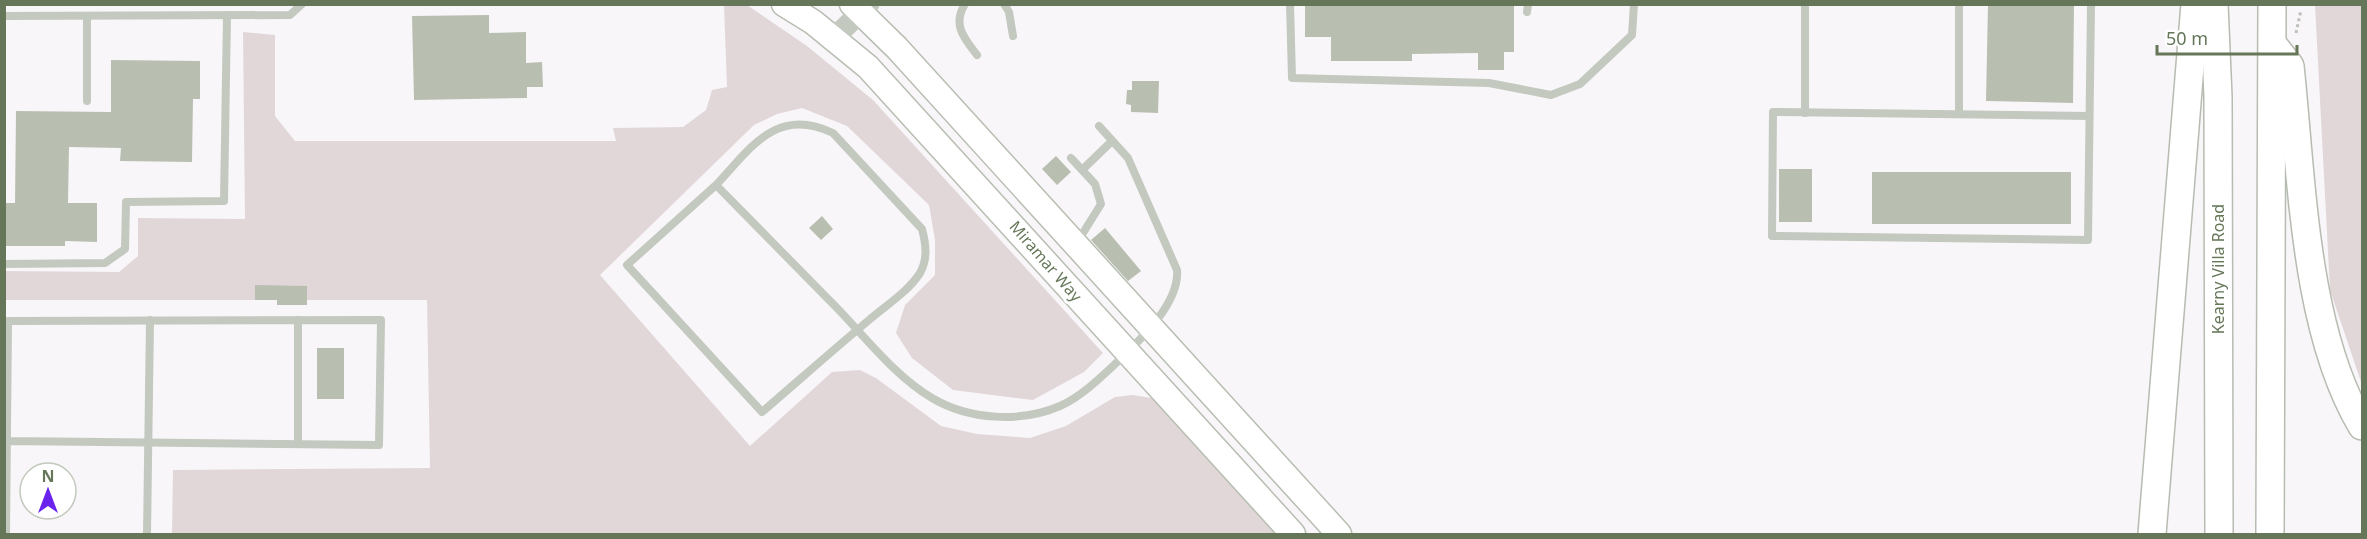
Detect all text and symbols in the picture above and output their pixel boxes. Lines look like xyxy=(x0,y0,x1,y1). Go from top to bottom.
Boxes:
scale bar xyxy=(2157,18,2296,56)
text: 50 m xyxy=(2166,26,2208,50)
street label: Kearny Villa Road xyxy=(2207,204,2229,334)
street label: Miramar Way xyxy=(1005,216,1088,307)
north arrow xyxy=(18,461,78,521)
text: N xyxy=(41,465,55,487)

